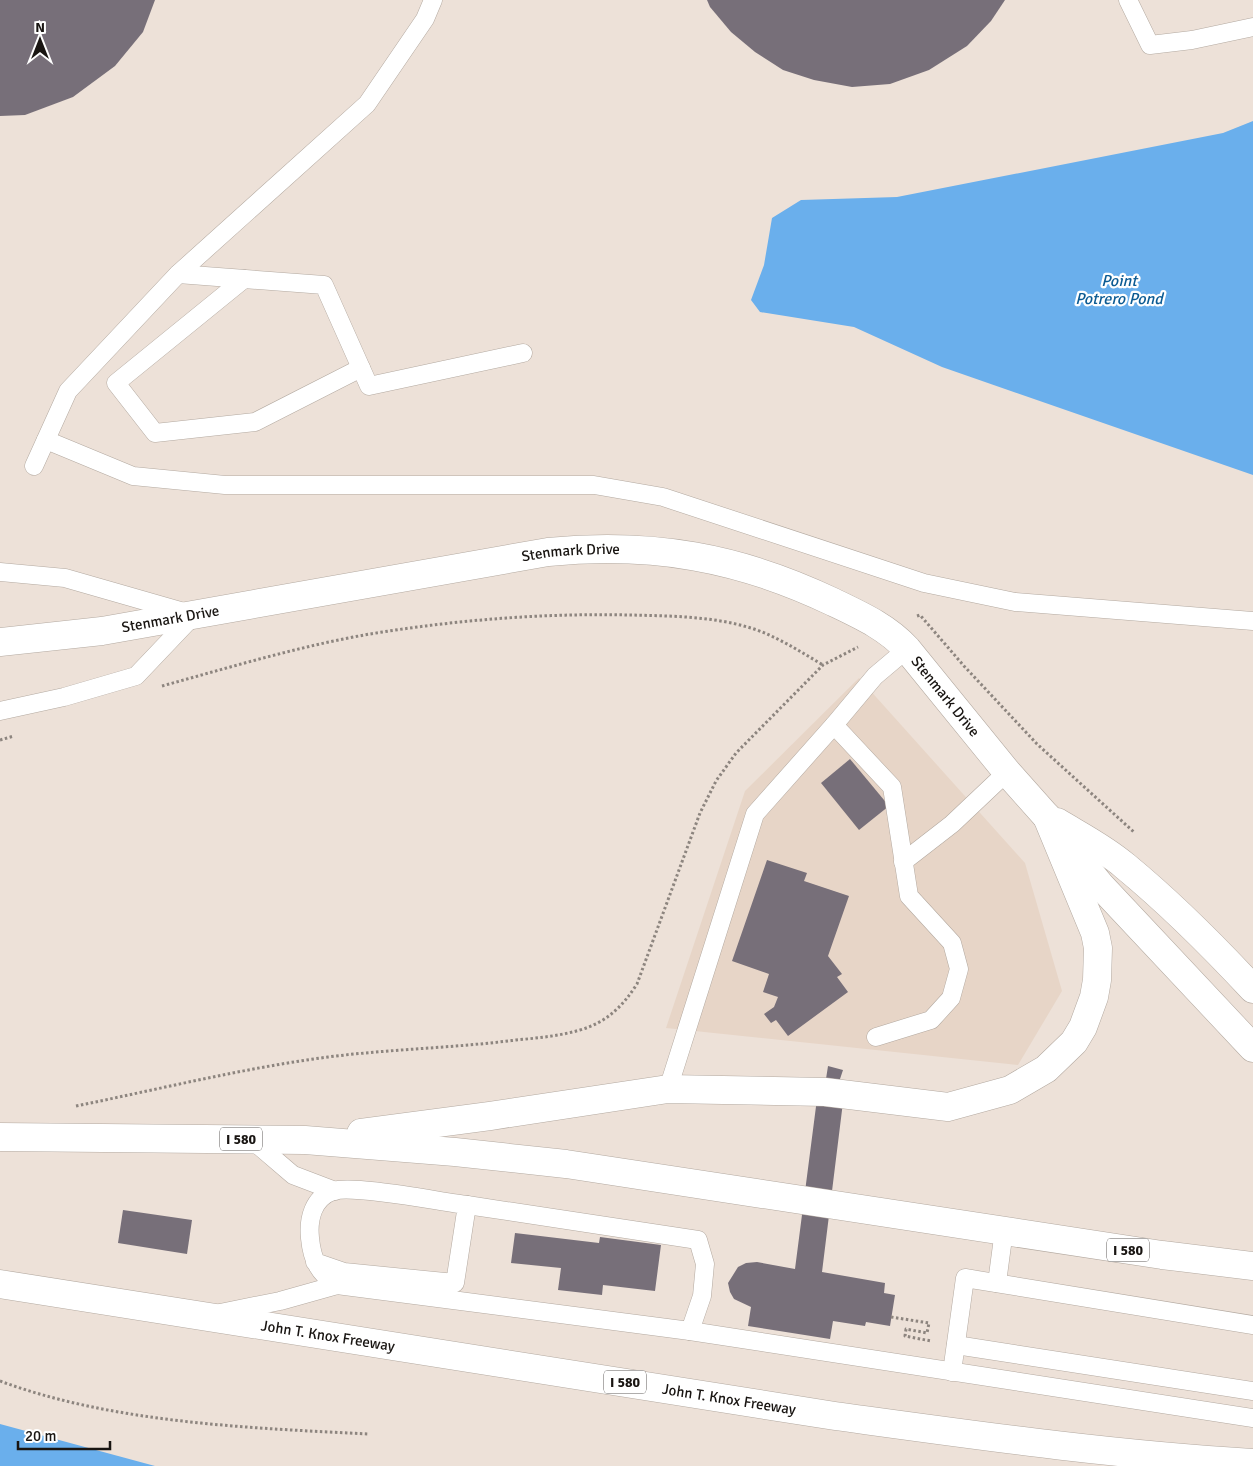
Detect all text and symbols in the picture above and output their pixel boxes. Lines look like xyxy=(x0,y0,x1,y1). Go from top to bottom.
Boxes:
north arrow xyxy=(15,15,65,65)
text: N xyxy=(35,19,45,36)
water label: Point Potrero Pond xyxy=(1075,271,1165,309)
street label: Stenmark Drive xyxy=(520,540,620,566)
street label: Stenmark Drive xyxy=(120,601,221,636)
street label: Stenmark Drive xyxy=(907,652,984,740)
road number: I 580 xyxy=(220,1128,262,1150)
road number: I 580 xyxy=(1107,1238,1149,1262)
street label: John T. Knox Freeway xyxy=(260,1316,396,1355)
road number: I 580 xyxy=(604,1370,646,1394)
street label: John T. Knox Freeway xyxy=(661,1380,797,1419)
scale bar xyxy=(18,1418,110,1450)
text: 20 m xyxy=(25,1427,56,1445)

